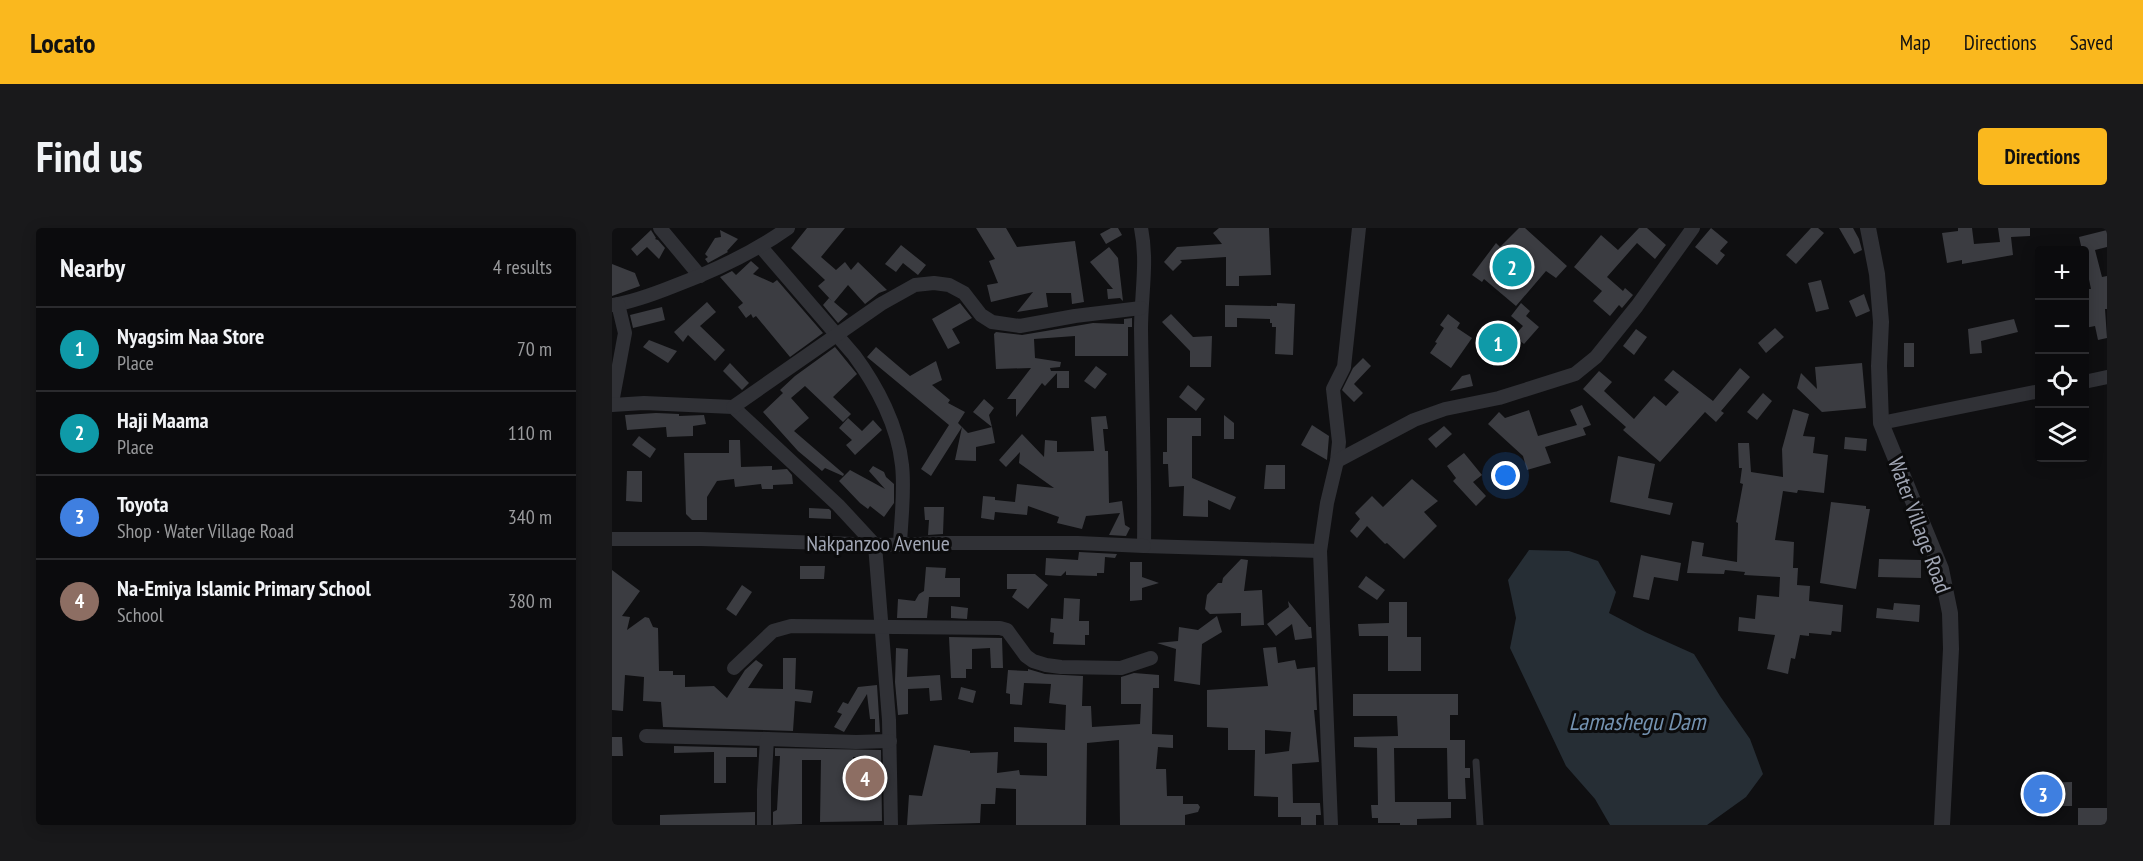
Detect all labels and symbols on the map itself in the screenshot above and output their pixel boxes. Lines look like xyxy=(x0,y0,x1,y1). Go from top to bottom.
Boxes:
pin: 2 xyxy=(1492,244,1532,290)
pin: 1 xyxy=(1478,320,1518,366)
street label: Water Village Road xyxy=(1882,453,1958,597)
your location xyxy=(1491,461,1520,490)
street label: Nakpanzoo Avenue xyxy=(806,529,950,557)
water label: Lamashegu Dam xyxy=(1569,706,1707,737)
pin: 4 xyxy=(846,756,884,800)
pin: 3 xyxy=(2024,772,2062,816)

